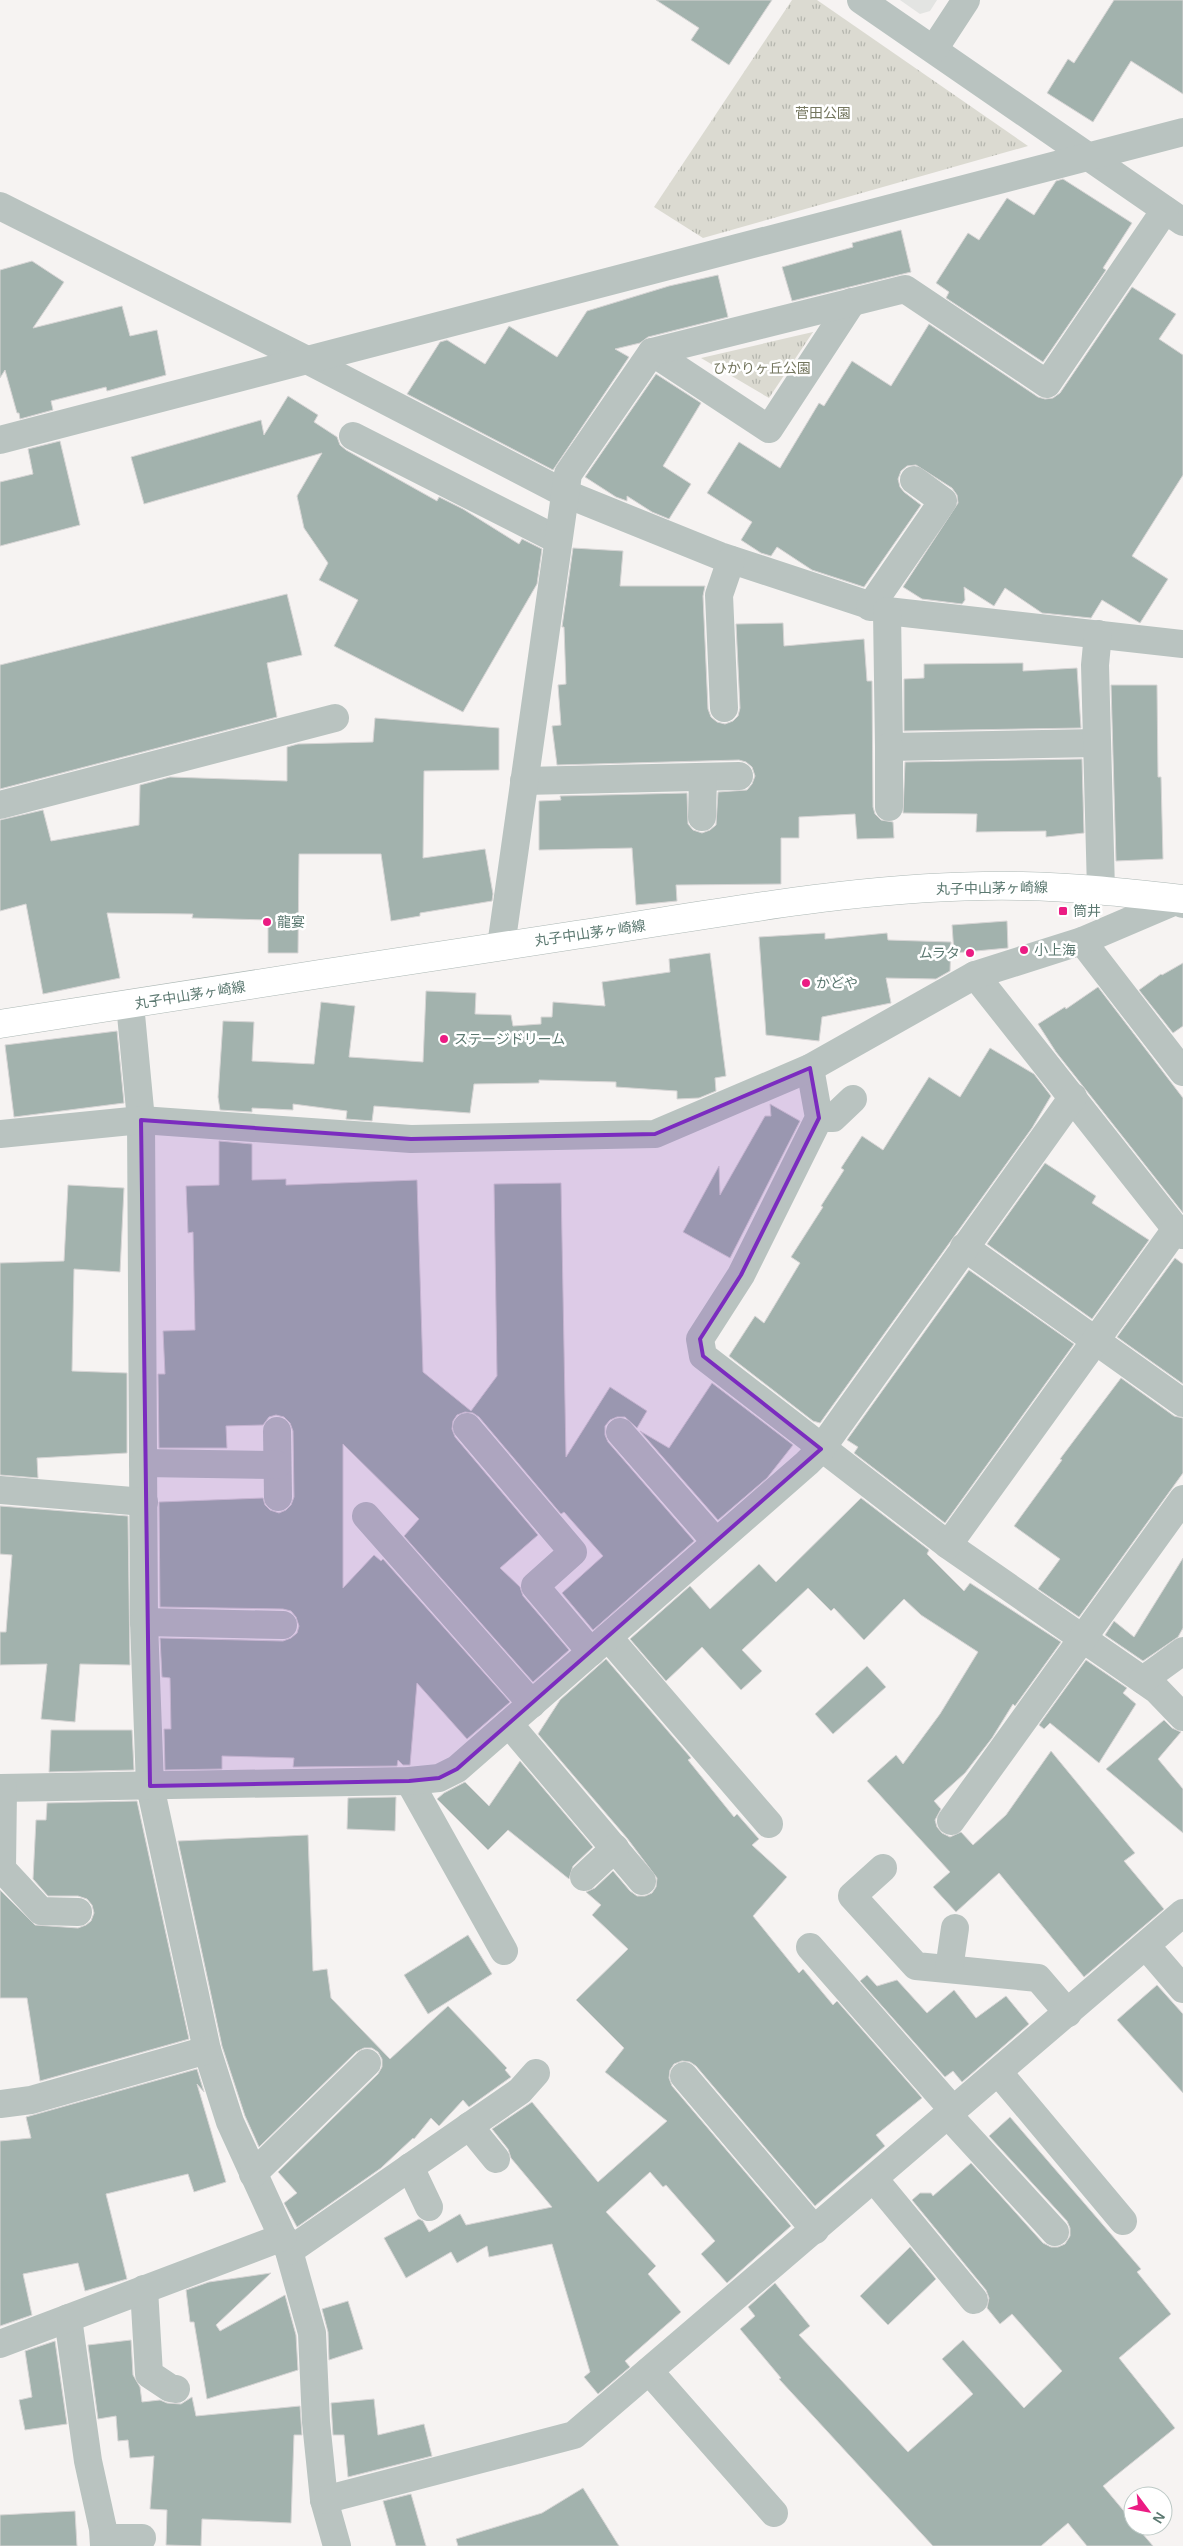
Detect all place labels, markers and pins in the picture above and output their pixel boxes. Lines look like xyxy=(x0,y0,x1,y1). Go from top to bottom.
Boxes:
place label: 筒井 xyxy=(1073,903,1101,919)
marker: 筒井 xyxy=(1057,905,1069,917)
place label: 龍宴 xyxy=(277,914,305,930)
marker: 龍宴 xyxy=(261,916,273,928)
place label: 小上海 xyxy=(1034,942,1076,958)
marker: 小上海 xyxy=(1018,944,1030,956)
place label: ムラタ xyxy=(919,945,960,961)
marker: ムラタ xyxy=(964,947,976,959)
place label: かどや xyxy=(816,975,858,991)
marker: かどや xyxy=(800,977,812,989)
place label: ステージドリーム xyxy=(454,1031,565,1047)
marker: ステージドリーム xyxy=(438,1033,450,1045)

